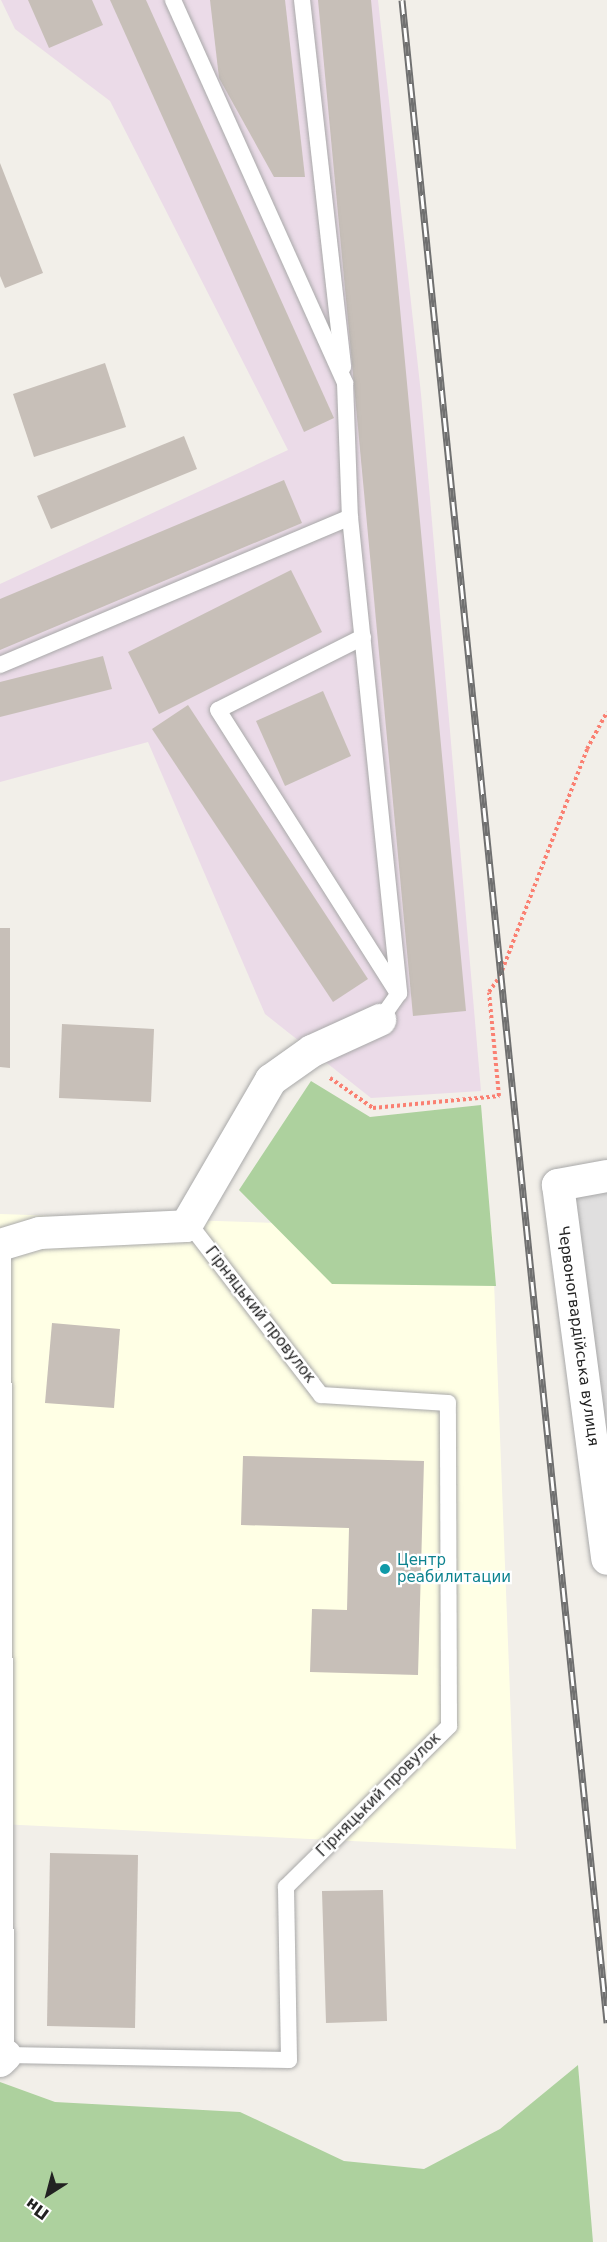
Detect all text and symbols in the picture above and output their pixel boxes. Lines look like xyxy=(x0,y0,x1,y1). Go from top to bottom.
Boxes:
street label: Червоногвардійська вулиця xyxy=(554,1225,602,1447)
street label: Гірняцький провулок xyxy=(201,1243,319,1387)
place label: Центр реабилитации xyxy=(397,1551,511,1586)
marker: Центр реабилитации xyxy=(378,1562,392,1576)
street label: Гірняцький провулок xyxy=(313,1729,445,1861)
north arrow xyxy=(18,2164,78,2224)
text: Пн xyxy=(22,2194,53,2224)

